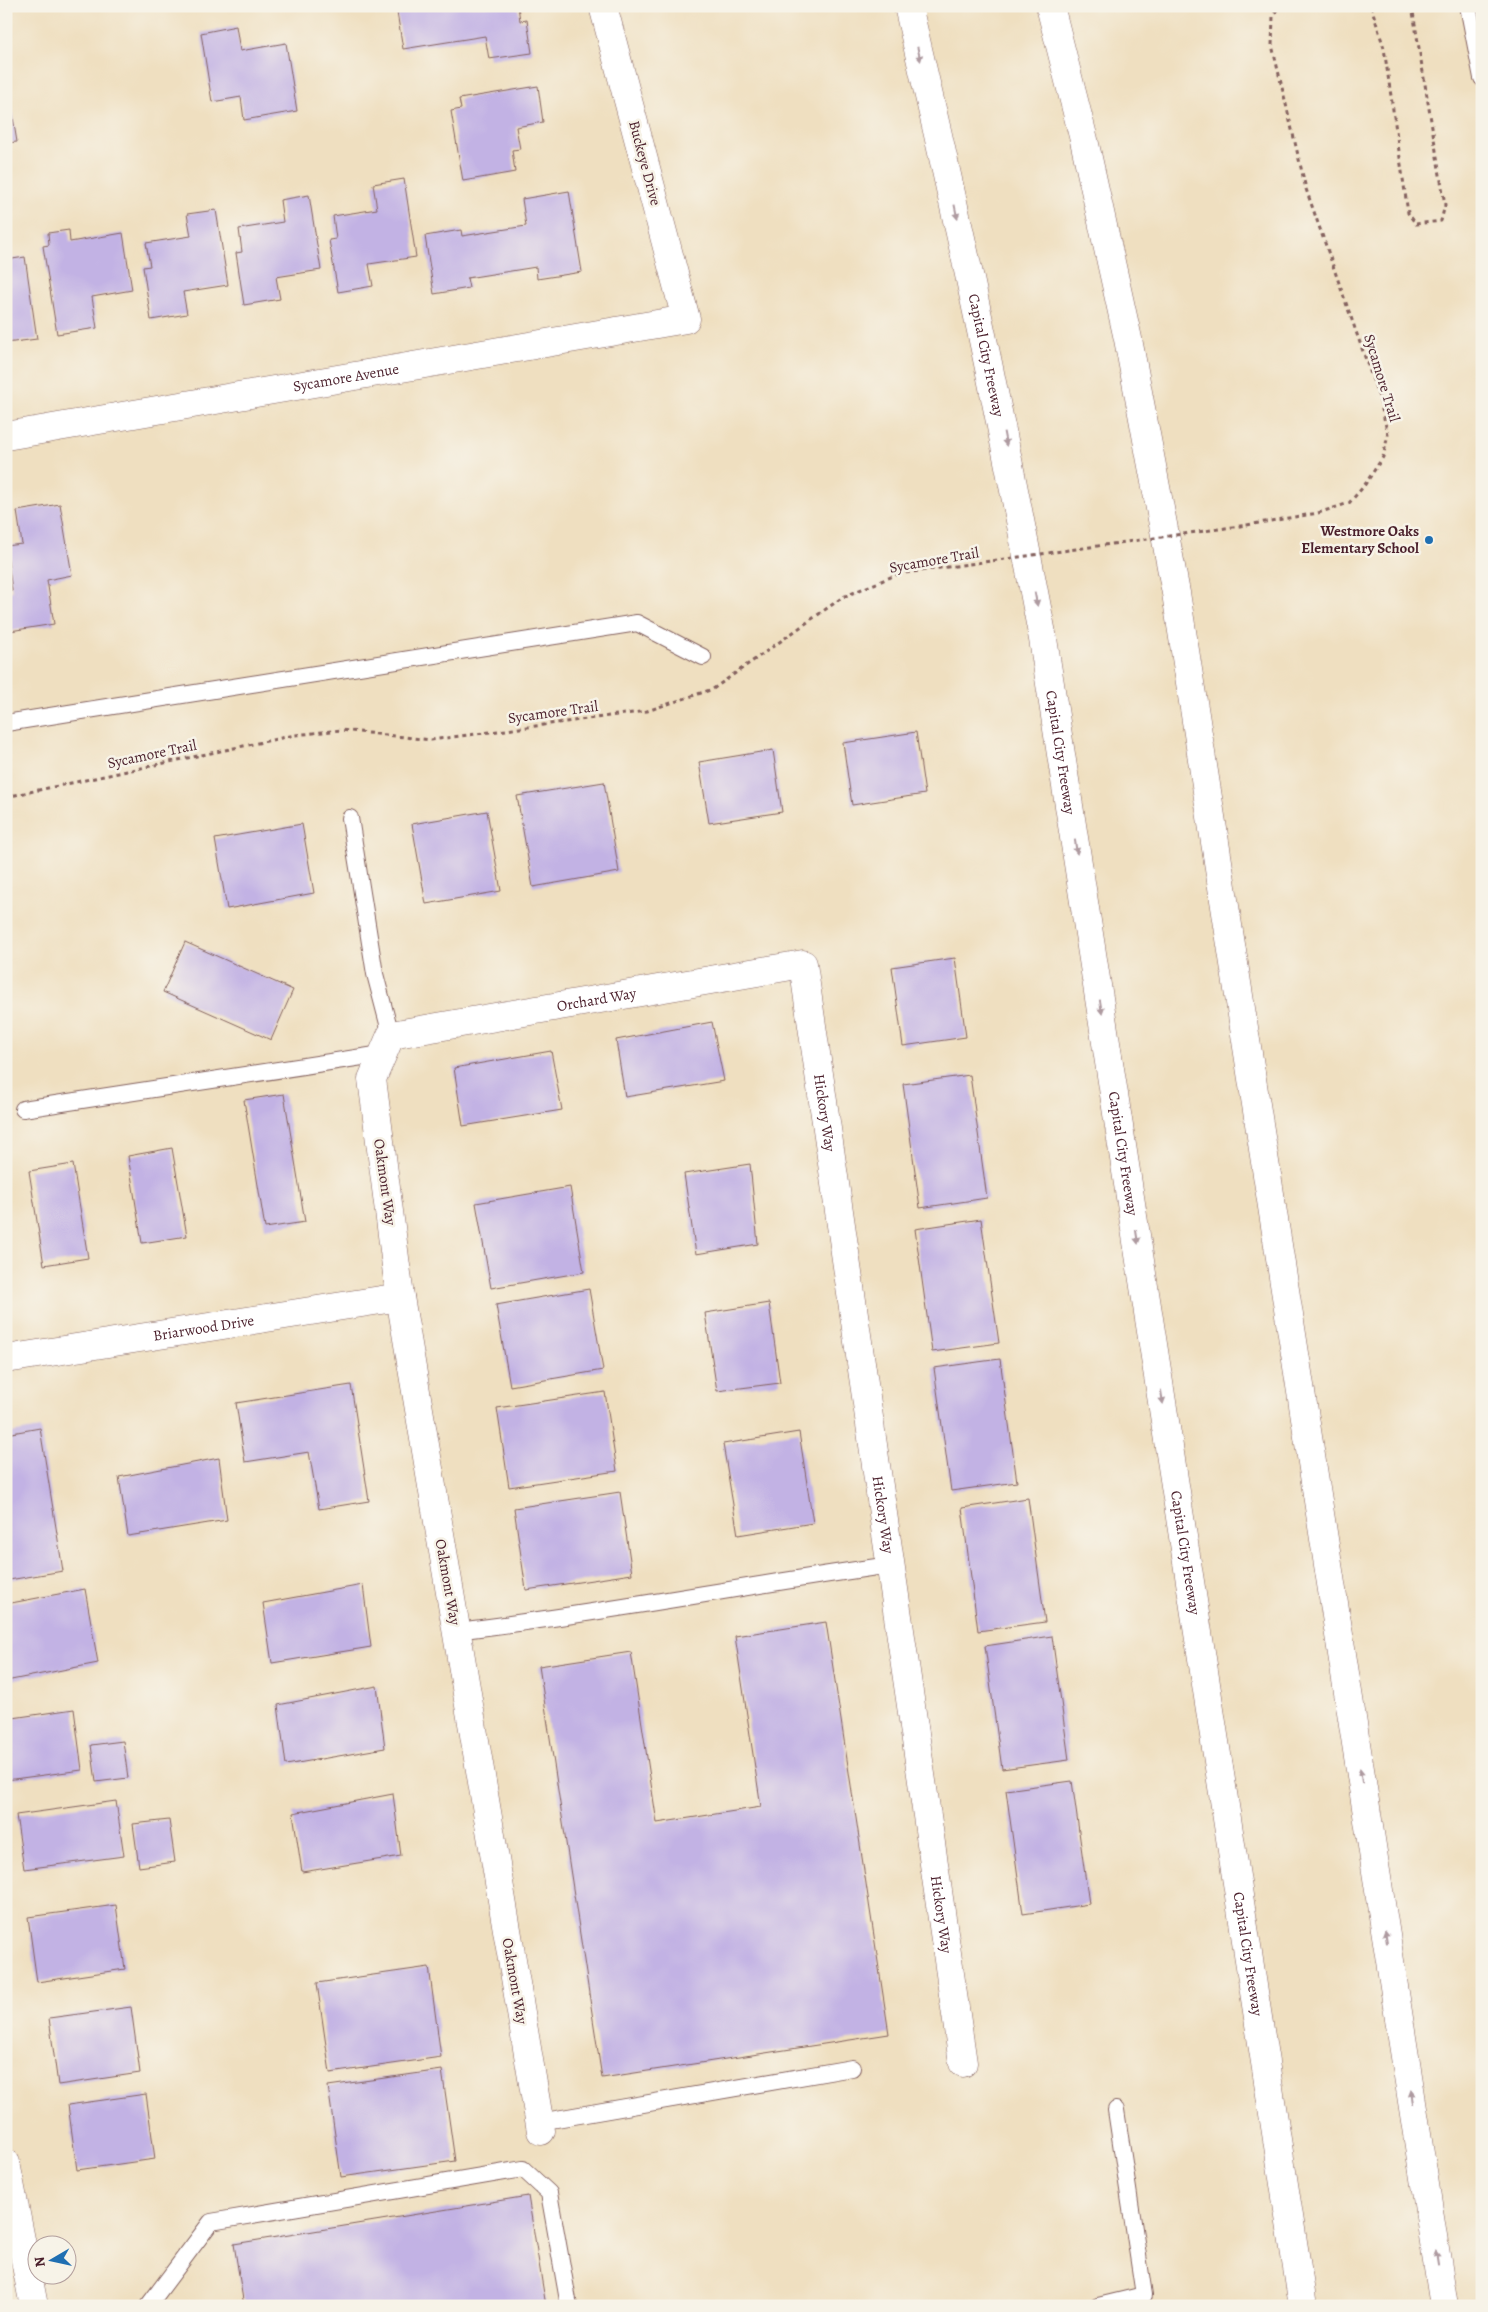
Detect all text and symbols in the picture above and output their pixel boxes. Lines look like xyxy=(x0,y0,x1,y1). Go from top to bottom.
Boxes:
one-way arrow xyxy=(915,46,923,61)
street label: Buckeye Drive xyxy=(624,118,666,208)
one-way arrow xyxy=(952,204,960,220)
street label: Capital City Freeway xyxy=(964,292,1009,419)
street label: Sycamore Trail xyxy=(1359,332,1405,425)
street label: Sycamore Avenue xyxy=(291,358,401,396)
one-way arrow xyxy=(1002,432,1010,448)
place label: Westmore Oaks Elementary School xyxy=(1301,521,1419,558)
marker: Westmore Oaks Elementary School xyxy=(1423,534,1435,546)
street label: Sycamore Trail xyxy=(888,542,981,578)
one-way arrow xyxy=(1032,591,1040,607)
street label: Capital City Freeway xyxy=(1041,689,1080,816)
street label: Sycamore Trail xyxy=(507,696,600,728)
street label: Sycamore Trail xyxy=(106,735,199,773)
one-way arrow xyxy=(1072,839,1080,855)
street label: Orchard Way xyxy=(555,983,638,1016)
one-way arrow xyxy=(1097,1000,1105,1016)
street label: Hickory Way xyxy=(809,1073,840,1153)
street label: Capital City Freeway xyxy=(1104,1090,1143,1217)
street label: Oakmont Way xyxy=(369,1137,401,1227)
one-way arrow xyxy=(1133,1229,1141,1245)
street label: Briarwood Drive xyxy=(152,1310,256,1346)
one-way arrow xyxy=(1158,1390,1166,1406)
street label: Hickory Way xyxy=(868,1474,899,1555)
street label: Capital City Freeway xyxy=(1166,1489,1205,1616)
street label: Oakmont Way xyxy=(431,1537,465,1627)
one-way arrow xyxy=(1357,1768,1365,1784)
street label: Hickory Way xyxy=(926,1874,957,1955)
street label: Capital City Freeway xyxy=(1229,1890,1268,2018)
one-way arrow xyxy=(1382,1928,1390,1944)
street label: Oakmont Way xyxy=(498,1936,532,2026)
one-way arrow xyxy=(1407,2089,1415,2105)
north arrow xyxy=(28,2234,78,2284)
one-way arrow xyxy=(1432,2249,1440,2265)
text: N xyxy=(29,2255,50,2268)

